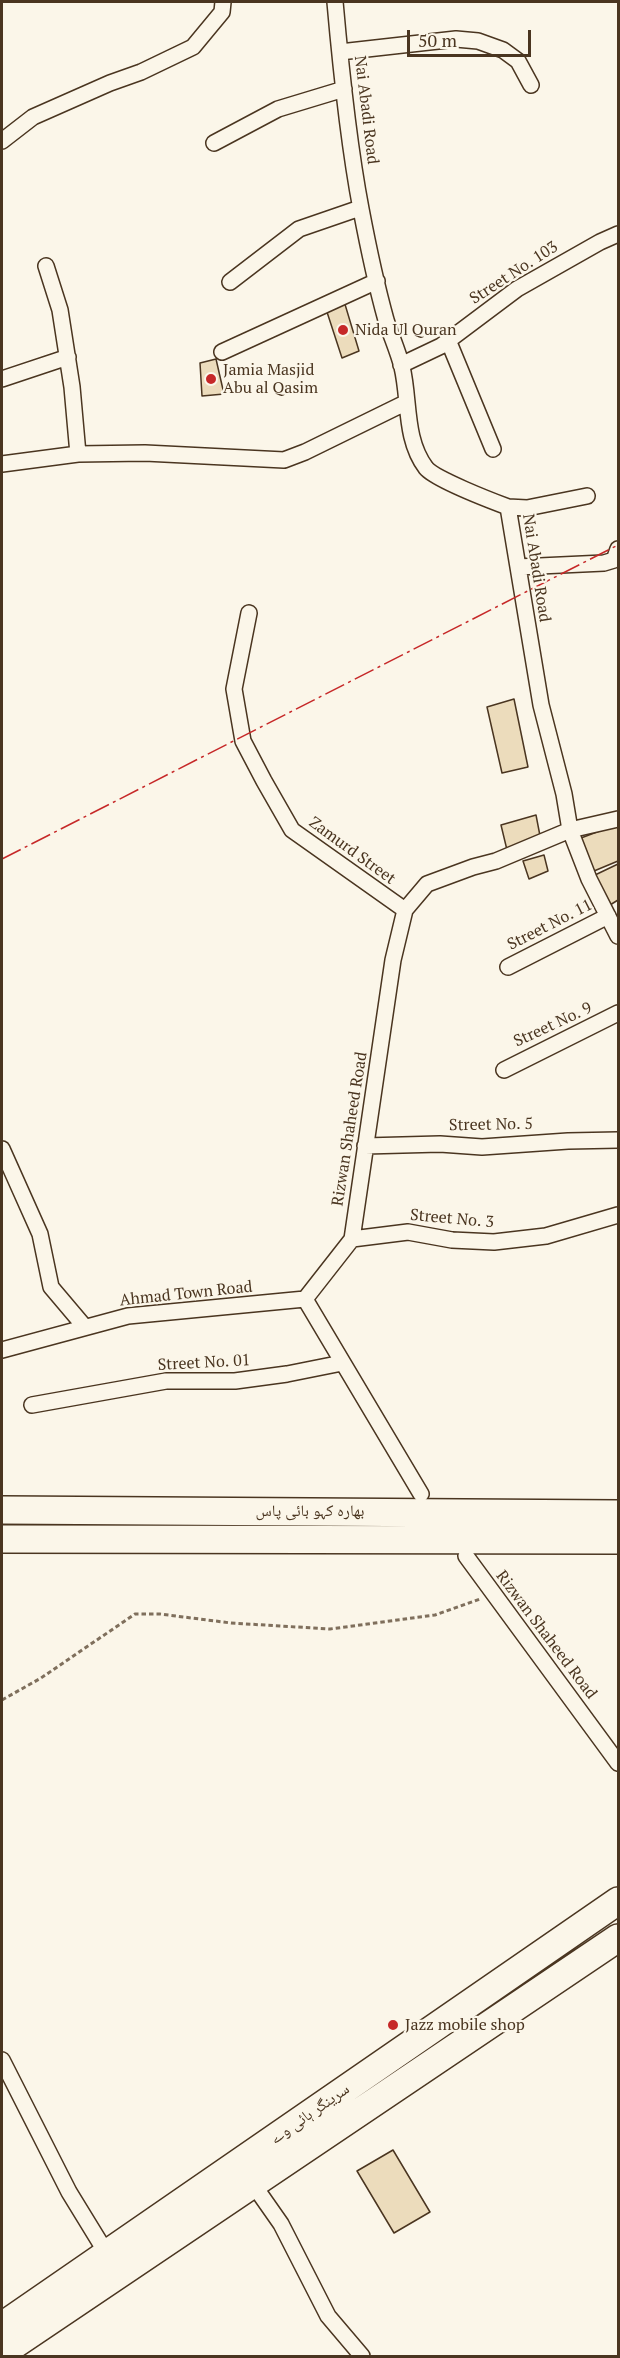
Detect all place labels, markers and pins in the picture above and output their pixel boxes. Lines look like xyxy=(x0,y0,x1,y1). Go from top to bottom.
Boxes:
place label: Nida Ul Quran xyxy=(355,320,457,340)
marker: Nida Ul Quran xyxy=(336,323,350,337)
place label: Jamia Masjid Abu al Qasim xyxy=(223,360,318,398)
marker: Jamia Masjid Abu al Qasim xyxy=(204,372,218,386)
place label: Jazz mobile shop xyxy=(405,2015,525,2035)
marker: Jazz mobile shop xyxy=(386,2018,400,2032)

